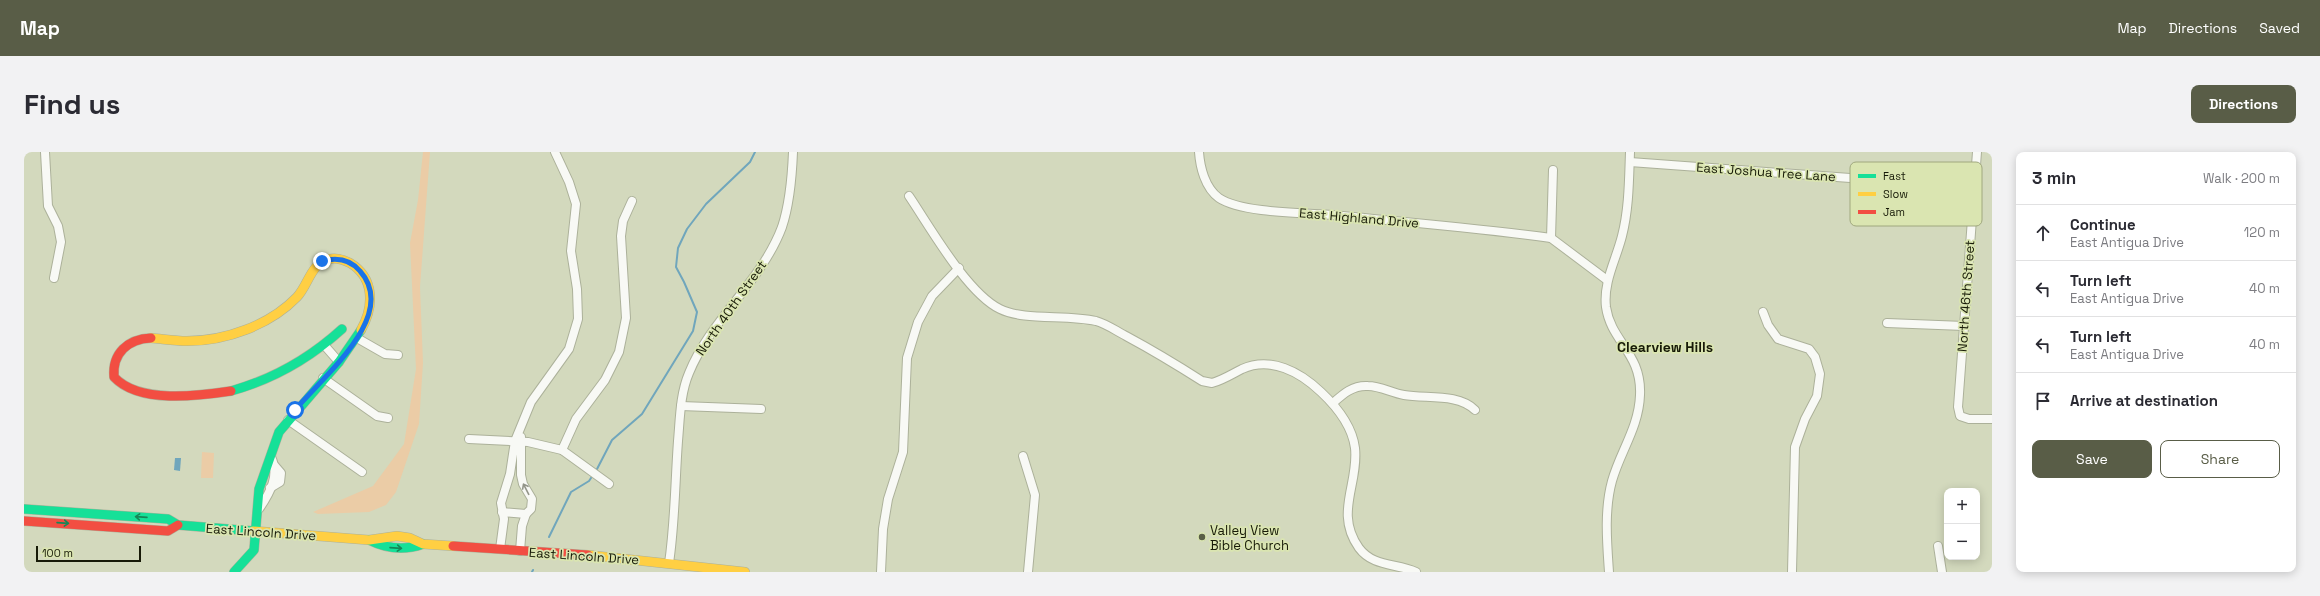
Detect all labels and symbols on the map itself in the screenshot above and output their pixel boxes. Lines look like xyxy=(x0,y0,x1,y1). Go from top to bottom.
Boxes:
street label: East Joshua Tree Lane xyxy=(1696,159,1836,185)
legend xyxy=(1850,162,1982,226)
text: Fast xyxy=(1883,169,1906,183)
text: Slow xyxy=(1883,187,1908,201)
street label: East Highland Drive xyxy=(1298,204,1420,232)
text: Jam xyxy=(1883,205,1905,219)
street label: North 46th Street xyxy=(1954,240,1978,352)
route end xyxy=(313,252,331,270)
street label: North 40th Street xyxy=(692,257,770,359)
district label: Clearview Hills xyxy=(1617,338,1713,356)
route start xyxy=(286,401,304,419)
one-way arrow xyxy=(522,483,529,495)
one-way arrow xyxy=(135,514,148,521)
one-way arrow xyxy=(56,520,69,527)
street label: East Lincoln Drive xyxy=(205,520,317,544)
place label: Valley View Bible Church xyxy=(1210,522,1289,554)
marker: Valley View Bible Church xyxy=(1197,532,1207,542)
scale bar xyxy=(36,544,141,563)
one-way arrow xyxy=(389,544,402,551)
street label: East Lincoln Drive xyxy=(528,544,640,568)

